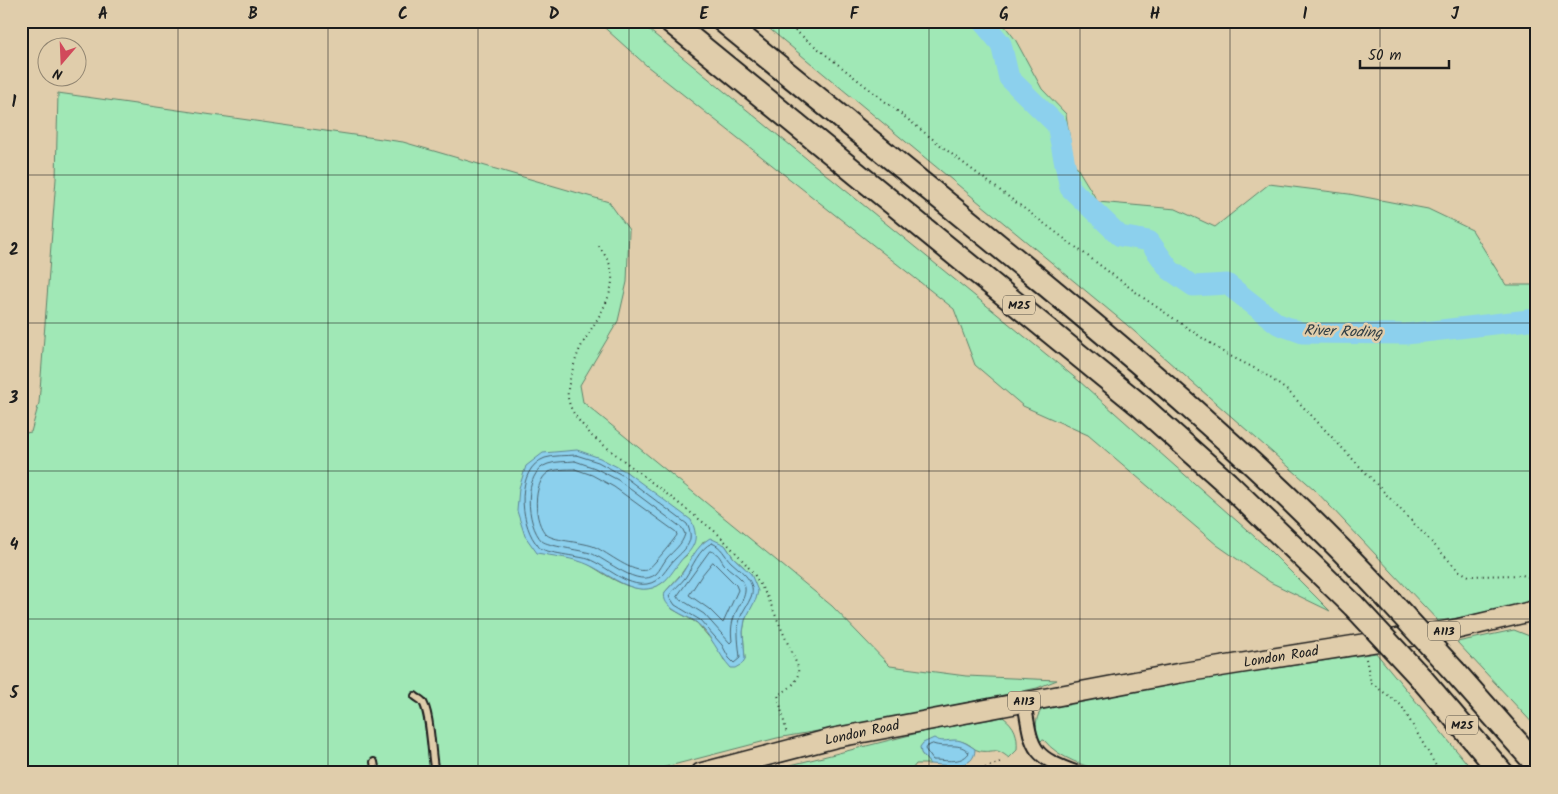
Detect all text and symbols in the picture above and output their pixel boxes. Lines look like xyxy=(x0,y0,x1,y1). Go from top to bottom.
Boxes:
text: A xyxy=(98,2,108,27)
text: B xyxy=(248,2,258,27)
text: C xyxy=(398,2,408,27)
text: D xyxy=(549,2,560,27)
text: E xyxy=(700,2,710,27)
text: F xyxy=(850,2,860,27)
text: G xyxy=(999,2,1009,27)
text: H xyxy=(1150,2,1160,27)
text: I xyxy=(1303,2,1308,27)
text: J xyxy=(1451,2,1460,27)
north arrow xyxy=(38,38,88,88)
scale bar xyxy=(1360,38,1449,70)
text: 50 m xyxy=(1368,44,1402,68)
text: N xyxy=(50,61,66,85)
text: 1 xyxy=(12,90,17,115)
text: 2 xyxy=(9,238,19,263)
road number: M25 xyxy=(1003,296,1035,314)
water label: River Roding xyxy=(1304,319,1383,345)
text: 3 xyxy=(9,386,19,411)
text: 4 xyxy=(10,533,19,558)
road number: A113 xyxy=(1428,622,1460,640)
street label: London Road xyxy=(1242,640,1321,674)
text: 5 xyxy=(9,681,20,706)
road number: A113 xyxy=(1008,691,1040,710)
street label: London Road xyxy=(823,714,902,752)
road number: M25 xyxy=(1446,716,1478,734)

